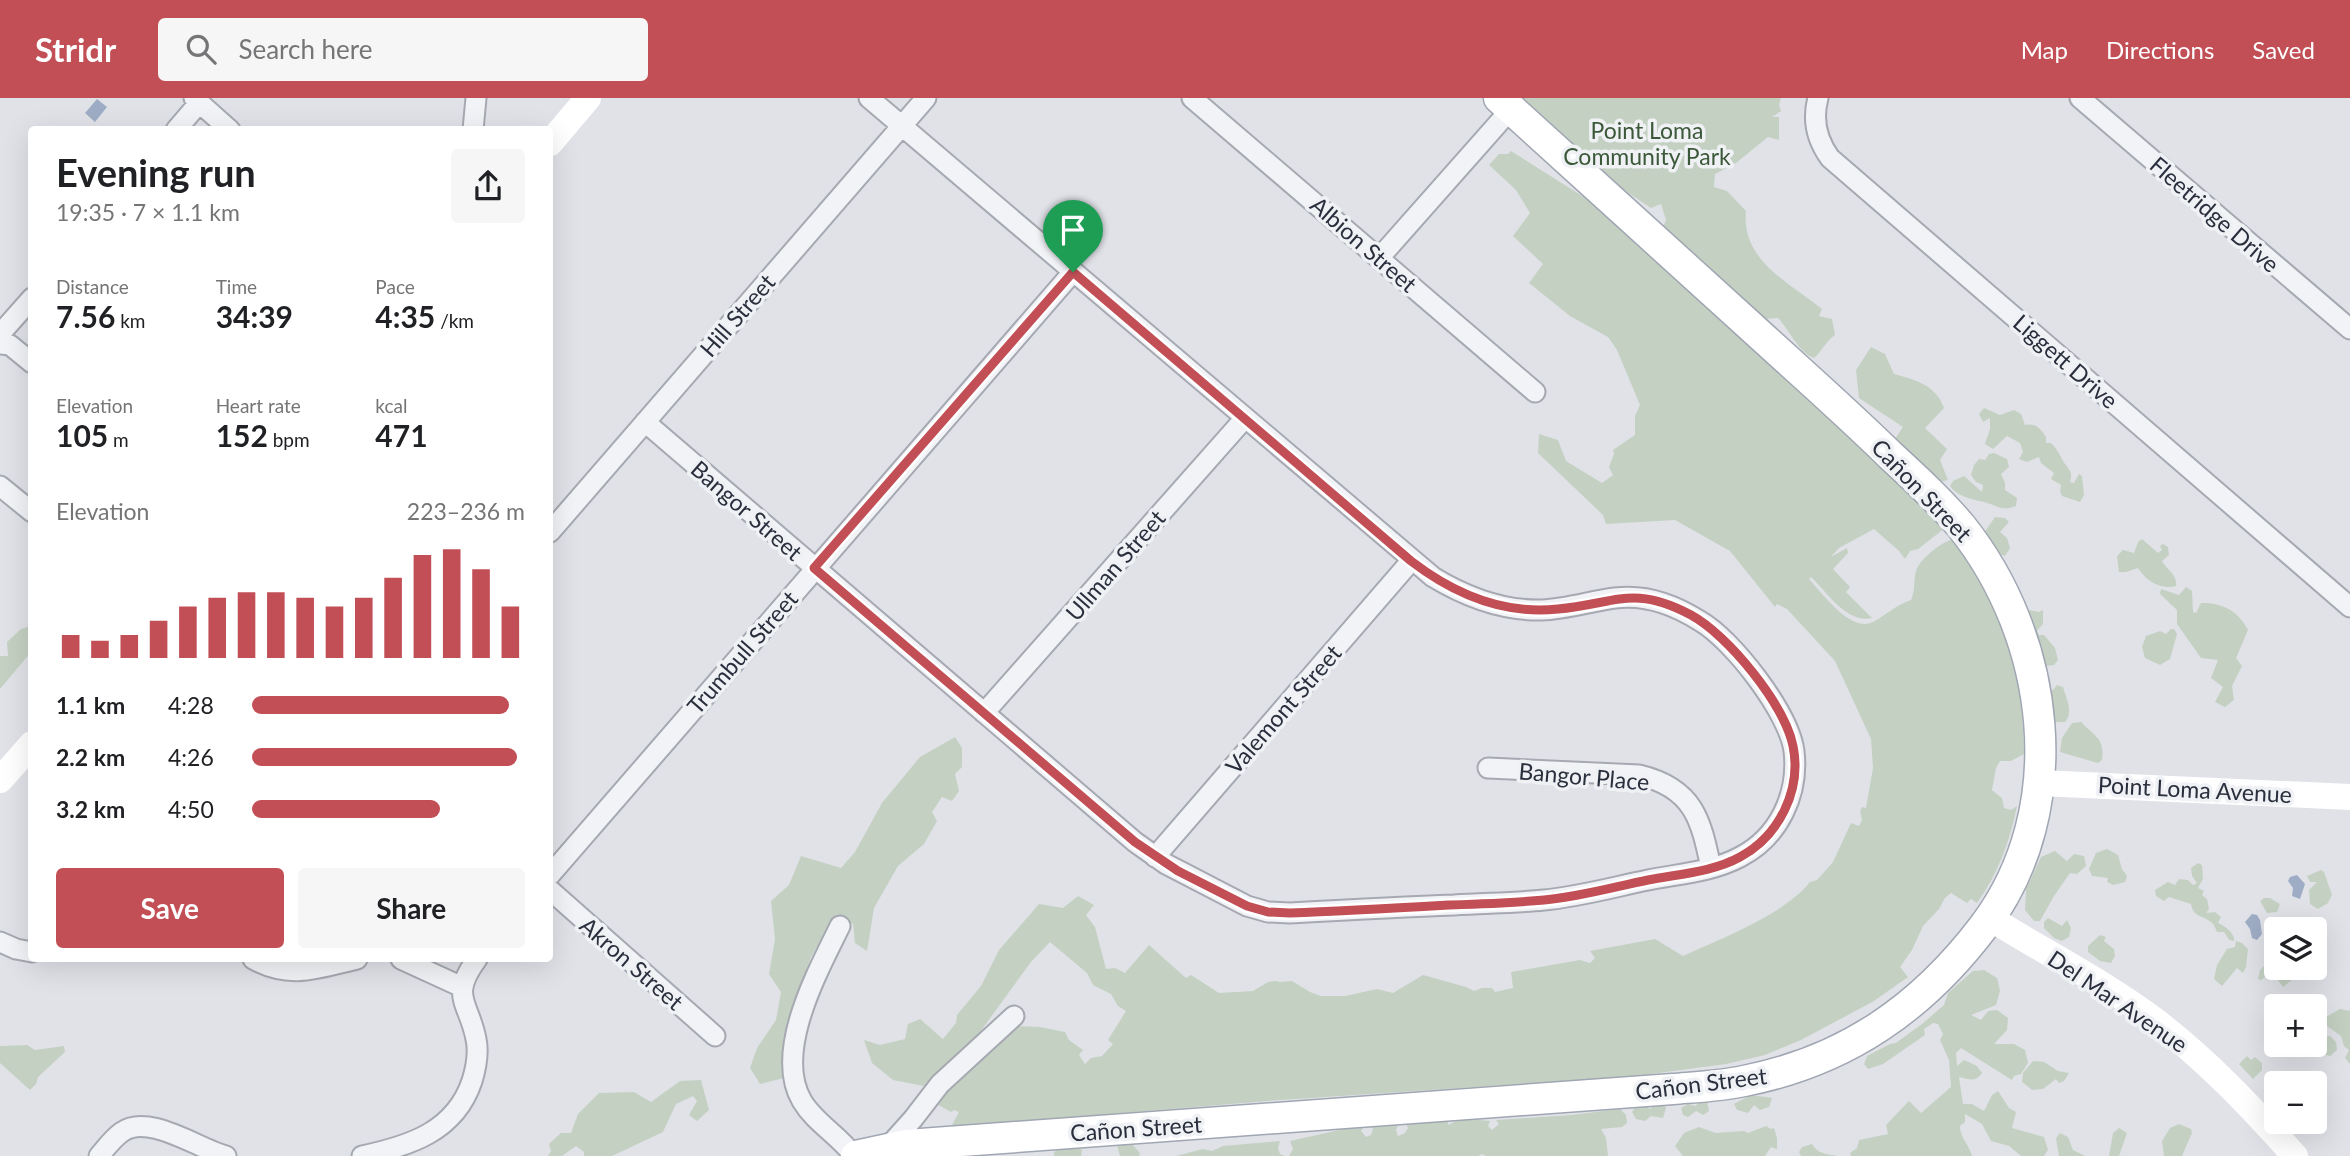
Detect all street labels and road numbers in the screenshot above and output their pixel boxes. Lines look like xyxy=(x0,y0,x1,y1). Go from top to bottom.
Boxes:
street label: Fleetridge Drive xyxy=(2145,150,2285,278)
street label: Albion Street xyxy=(1305,190,1423,298)
street label: Hill Street xyxy=(694,267,781,362)
street label: Liggett Drive xyxy=(2008,308,2124,414)
street label: Cañon Street xyxy=(1866,433,1978,548)
street label: Bangor Street xyxy=(686,454,809,566)
street label: Ullman Street xyxy=(1059,503,1171,626)
street label: Trumbull Street xyxy=(681,584,804,719)
street label: Valemont Street xyxy=(1219,638,1347,779)
street label: Bangor Place xyxy=(1517,756,1651,796)
street label: Point Loma Avenue xyxy=(2097,770,2293,808)
street label: Akron Street xyxy=(575,911,690,1016)
street label: Del Mar Avenue xyxy=(2043,944,2193,1058)
street label: Cañon Street xyxy=(1634,1061,1769,1105)
street label: Cañon Street xyxy=(1069,1109,1204,1147)

